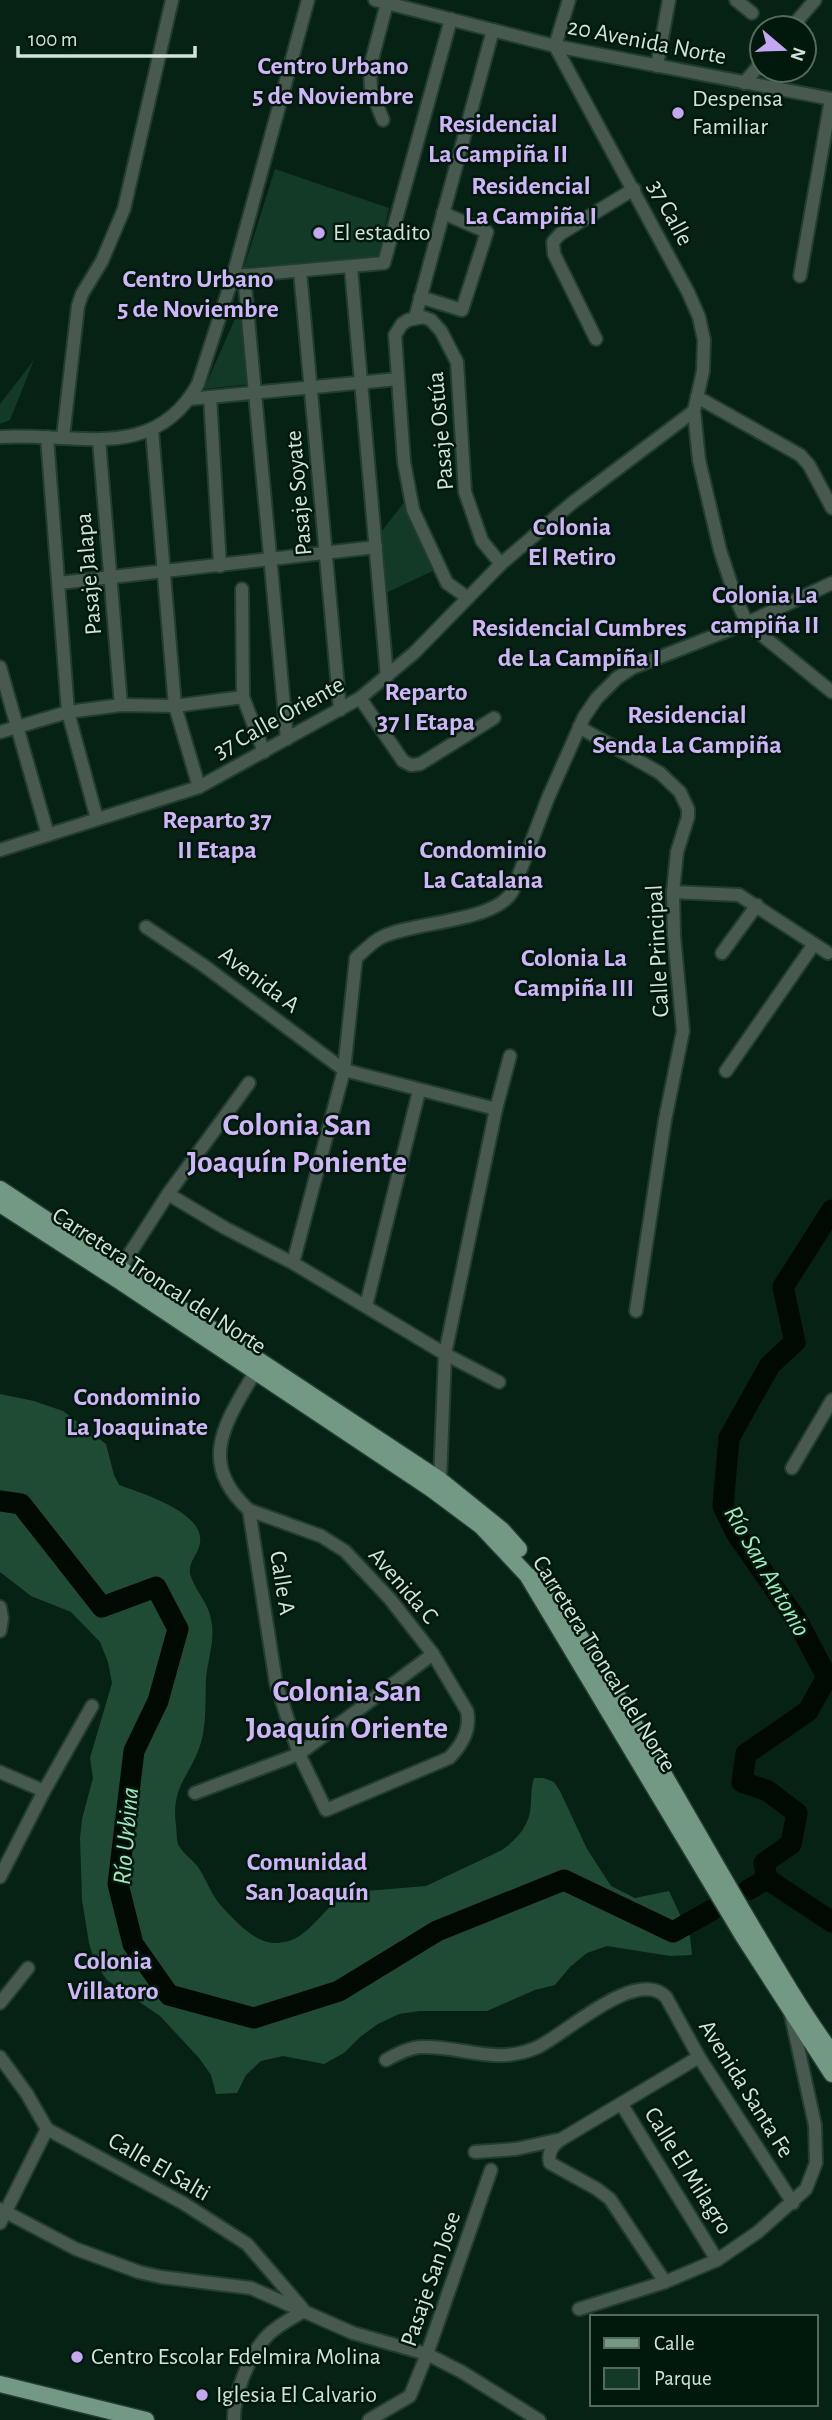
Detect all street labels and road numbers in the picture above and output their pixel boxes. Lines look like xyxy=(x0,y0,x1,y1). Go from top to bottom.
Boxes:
street label: 20 Avenida Norte xyxy=(566,15,728,69)
street label: 37 Calle xyxy=(643,176,697,250)
street label: Pasaje Ostúa xyxy=(424,370,458,492)
street label: Pasaje Soyate xyxy=(282,429,316,557)
street label: Pasaje Jalapa xyxy=(72,512,106,636)
street label: 37 Calle Oriente xyxy=(210,672,348,764)
street label: Calle Principal xyxy=(643,884,673,1018)
street label: Avenida A xyxy=(214,942,304,1018)
street label: Carretera Troncal del Norte xyxy=(48,1203,270,1359)
street label: Avenida C xyxy=(364,1543,442,1629)
street label: Calle A xyxy=(265,1549,299,1617)
street label: Carretera Troncal del Norte xyxy=(528,1552,680,1776)
street label: Avenida Santa Fe xyxy=(694,2016,798,2162)
street label: Calle El Milagro xyxy=(639,2103,737,2239)
street label: Calle El Salti xyxy=(104,2128,214,2206)
street label: Pasaje San Jose xyxy=(397,2208,465,2350)

